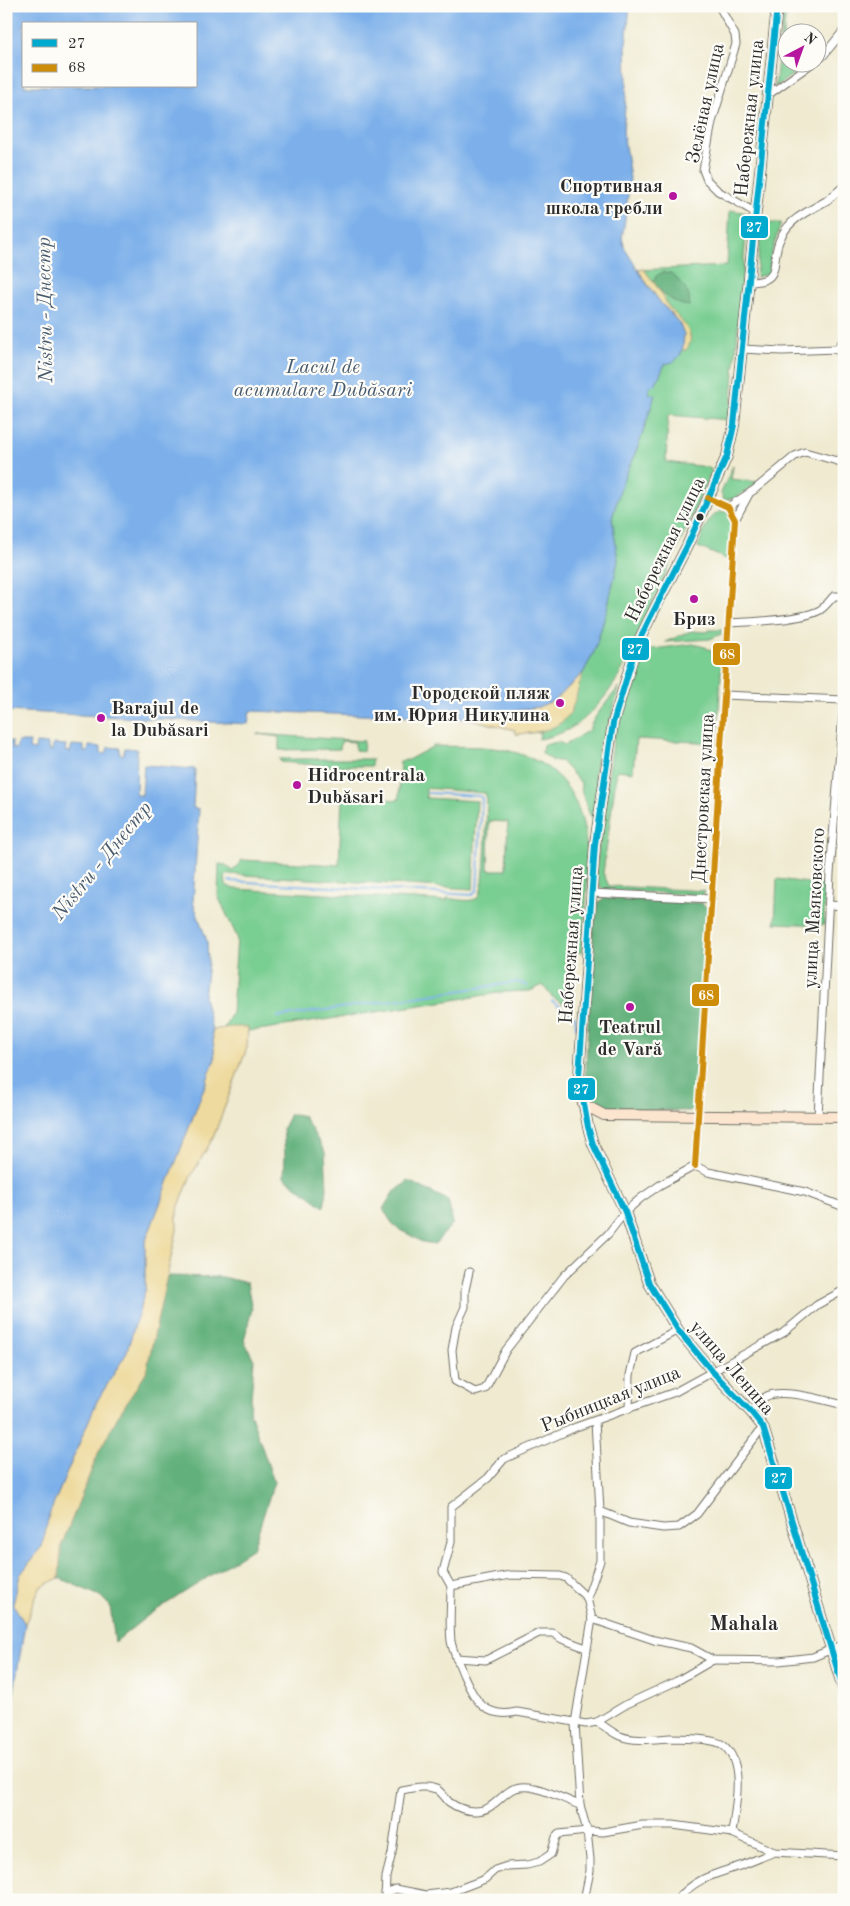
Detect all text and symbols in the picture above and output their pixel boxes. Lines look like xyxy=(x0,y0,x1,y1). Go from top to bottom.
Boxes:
legend xyxy=(22,22,198,88)
north arrow xyxy=(778,22,828,72)
text: N xyxy=(801,30,819,48)
text: 27 xyxy=(68,37,85,52)
street label: Набережная улица xyxy=(733,38,768,198)
street label: Зелёная улица xyxy=(684,41,729,165)
text: 68 xyxy=(68,61,85,76)
place label: Спортивная школа гребли xyxy=(546,178,663,219)
marker: Спортивная школа гребли xyxy=(667,190,679,202)
line badge: 27 xyxy=(740,215,769,239)
text: 27 xyxy=(746,221,762,235)
water label: Nistru - Днестр xyxy=(35,237,57,384)
water label: Lacul de acumulare Dubăsari xyxy=(234,358,412,401)
street label: Набережная улица xyxy=(623,474,710,625)
unlabelled marker xyxy=(695,512,705,522)
marker: Бриз xyxy=(688,593,700,605)
place label: Бриз xyxy=(673,611,715,630)
line badge: 27 xyxy=(621,637,650,661)
line badge: 68 xyxy=(712,642,741,666)
text: 27 xyxy=(627,643,643,657)
text: 68 xyxy=(719,648,735,662)
place label: Городской пляж им. Юрия Никулина xyxy=(374,685,550,726)
marker: Городской пляж им. Юрия Никулина xyxy=(554,697,566,709)
place label: Barajul de la Dubăsari xyxy=(111,700,209,741)
marker: Barajul de la Dubăsari xyxy=(95,712,107,724)
street label: Днестровская улица xyxy=(691,712,718,883)
place label: Hidrocentrala Dubăsari xyxy=(307,767,425,808)
marker: Hidrocentrala Dubăsari xyxy=(291,779,303,791)
water label: Nistru - Днестр xyxy=(48,798,156,925)
street label: улица Маяковского xyxy=(802,827,829,989)
street label: Набережная улица xyxy=(557,865,588,1025)
line badge: 68 xyxy=(691,983,720,1007)
text: 68 xyxy=(698,989,714,1003)
marker: Teatrul de Vară xyxy=(624,1001,636,1013)
place label: Teatrul de Vară xyxy=(598,1019,663,1060)
line badge: 27 xyxy=(567,1077,596,1101)
text: 27 xyxy=(573,1083,589,1097)
street label: улица Ленина xyxy=(685,1318,777,1420)
street label: Рыбницкая улица xyxy=(538,1363,684,1437)
line badge: 27 xyxy=(764,1466,793,1490)
text: 27 xyxy=(771,1472,787,1486)
district label: Mahala xyxy=(710,1614,779,1635)

